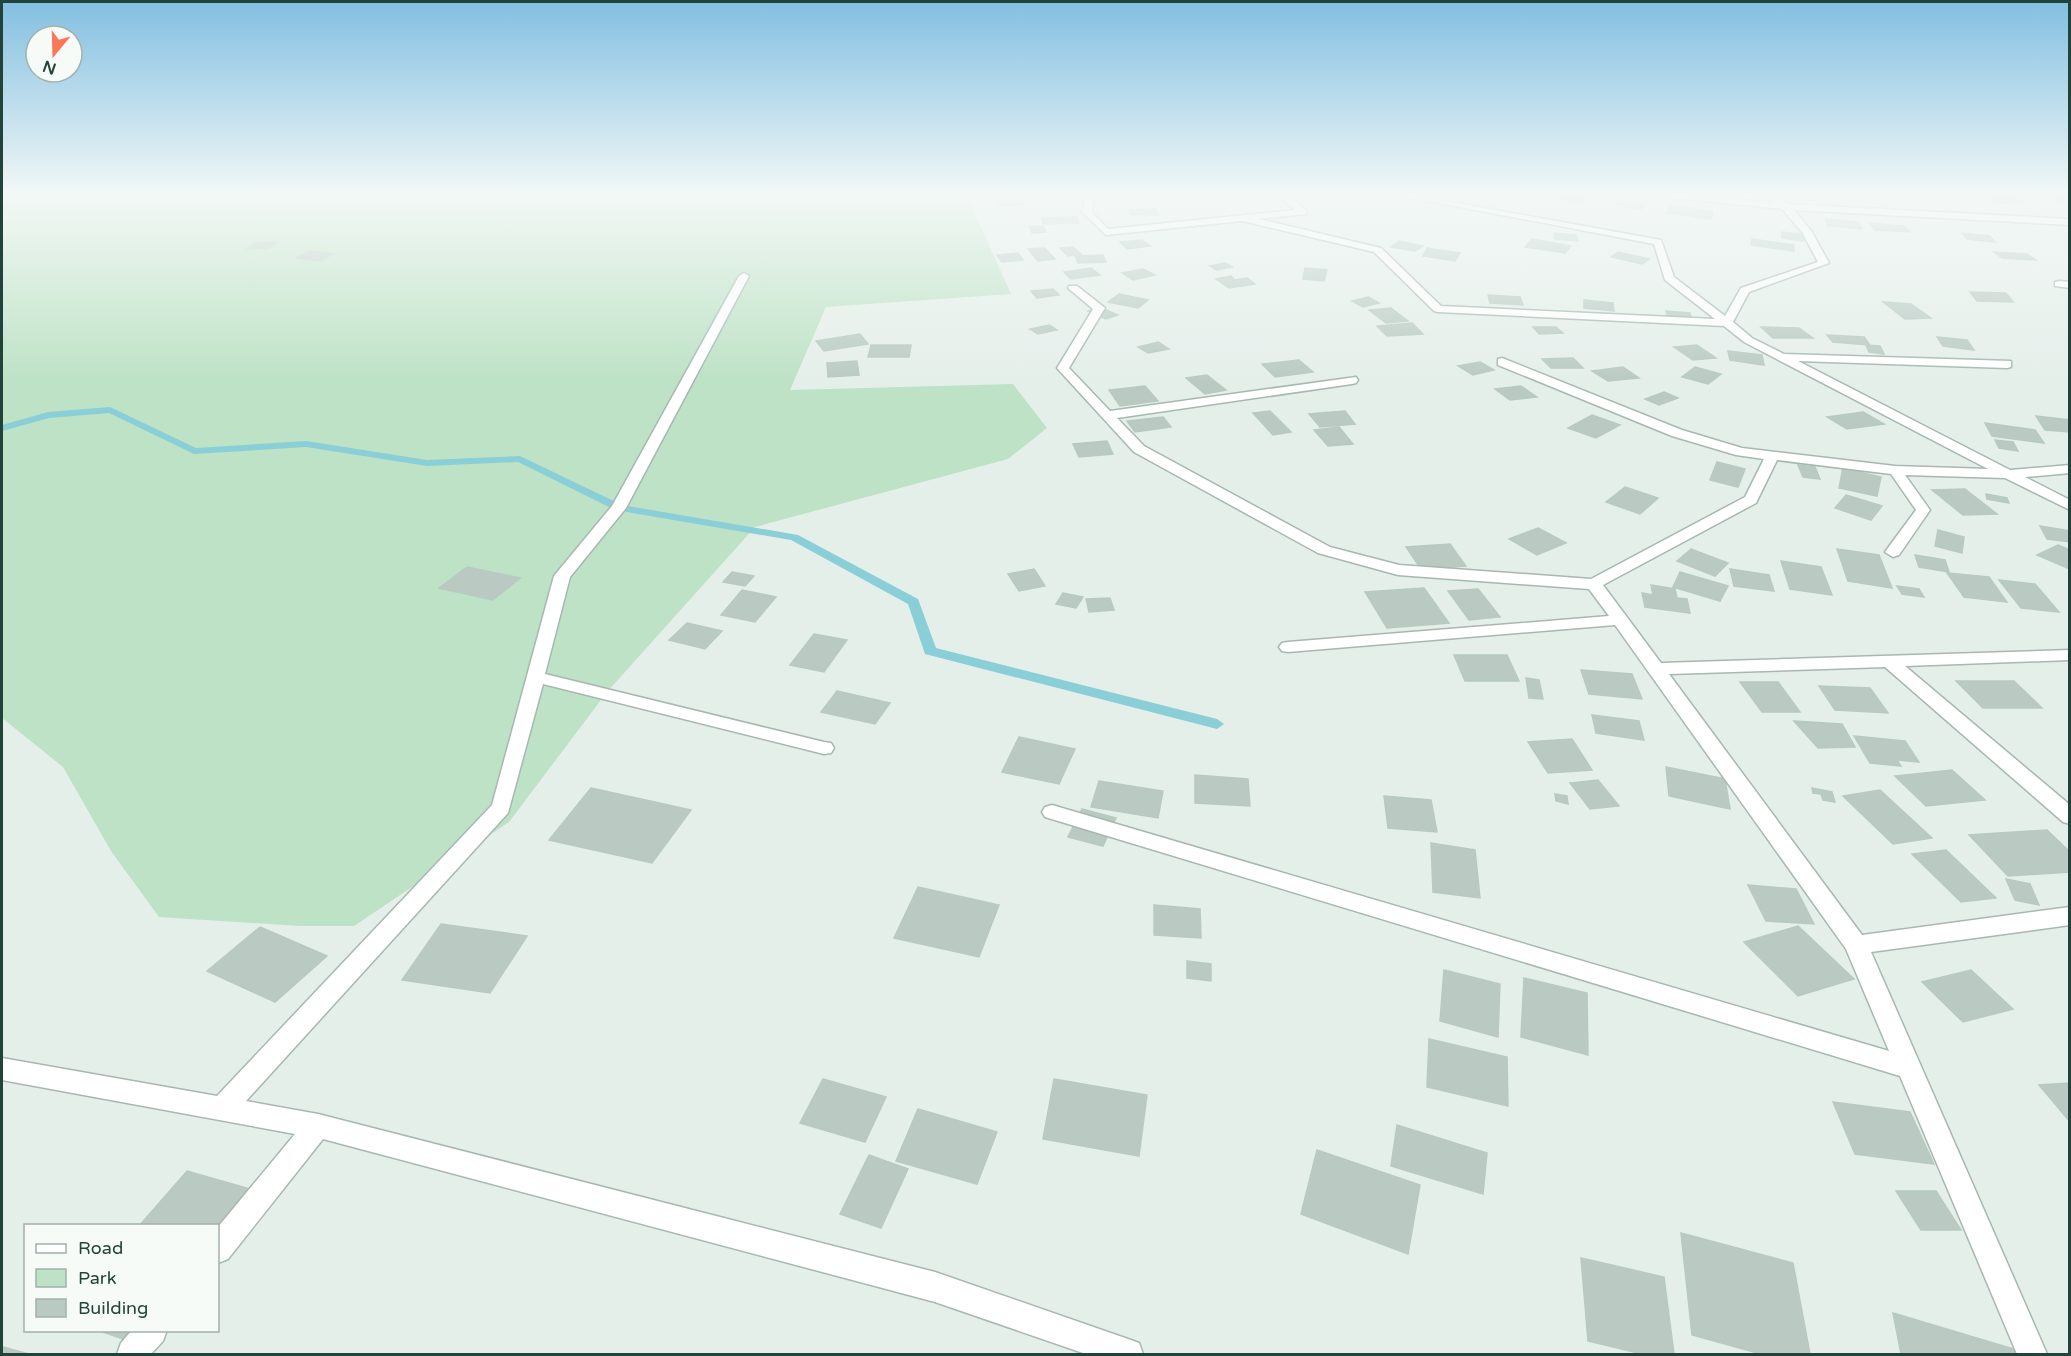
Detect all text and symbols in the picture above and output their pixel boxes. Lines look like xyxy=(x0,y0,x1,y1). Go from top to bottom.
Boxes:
north arrow xyxy=(24,24,84,84)
text: N xyxy=(40,56,59,79)
legend xyxy=(24,1224,219,1332)
text: Road xyxy=(78,1237,123,1259)
text: Park xyxy=(78,1267,117,1289)
text: Building xyxy=(78,1297,148,1319)

